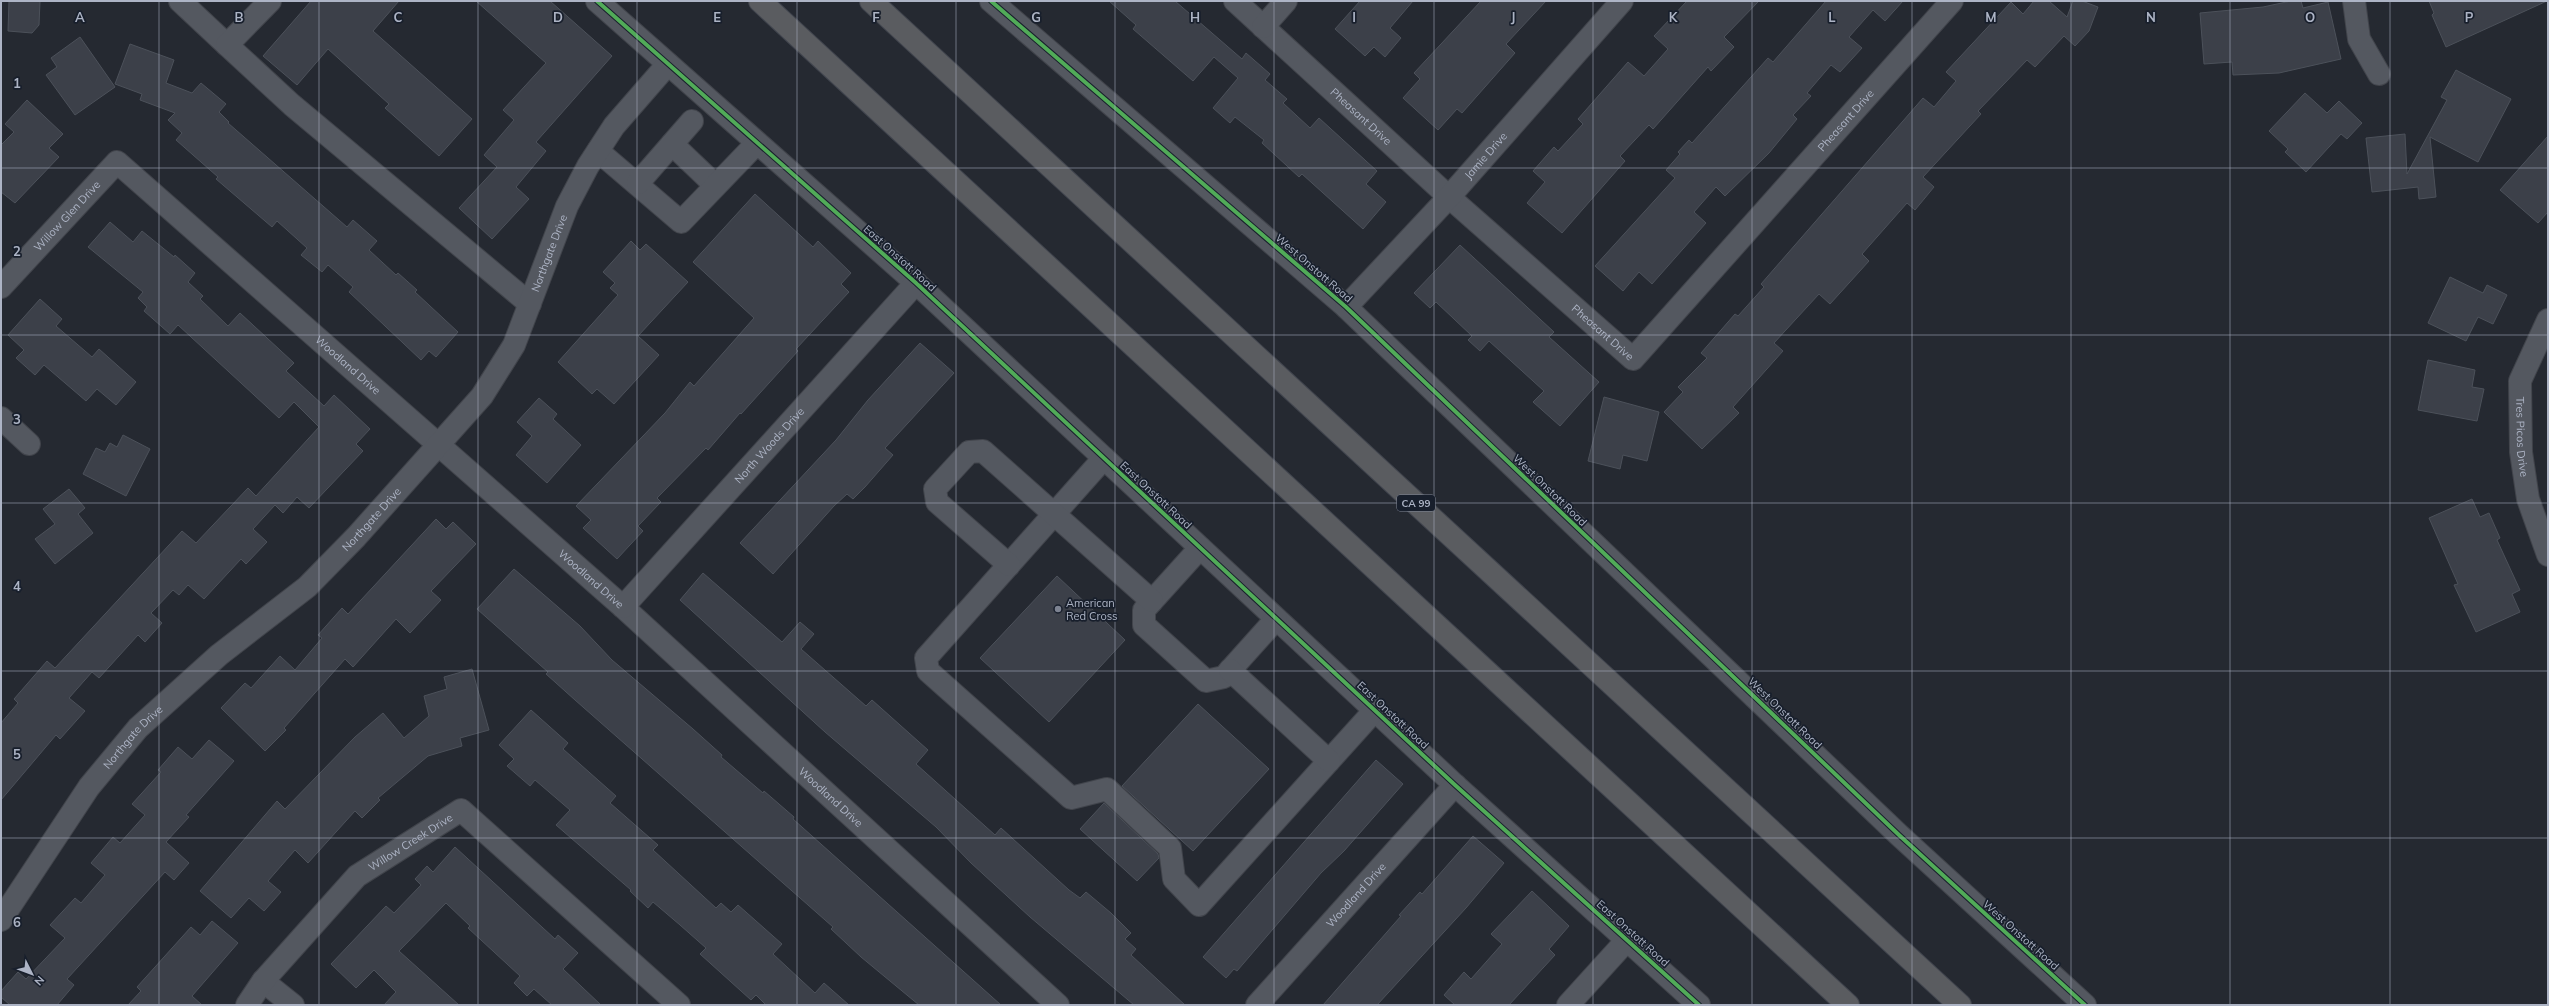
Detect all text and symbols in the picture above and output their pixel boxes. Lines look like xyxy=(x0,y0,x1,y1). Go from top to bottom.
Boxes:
text: A xyxy=(75,9,85,25)
text: B xyxy=(235,9,244,25)
text: C xyxy=(394,9,403,25)
text: D xyxy=(553,9,563,25)
text: E xyxy=(713,9,721,25)
text: F xyxy=(872,9,880,25)
text: G xyxy=(1031,9,1041,25)
text: H xyxy=(1190,9,1200,25)
text: I xyxy=(1352,9,1356,25)
text: J xyxy=(1511,9,1515,25)
text: K xyxy=(1669,9,1679,25)
text: L xyxy=(1828,9,1836,25)
text: M xyxy=(1985,9,1997,25)
text: N xyxy=(2146,9,2156,25)
text: O xyxy=(2305,9,2315,25)
text: P xyxy=(2465,9,2474,25)
text: 1 xyxy=(13,75,21,91)
street label: Pheasant Drive xyxy=(1328,85,1395,148)
street label: Pheasant Drive xyxy=(1814,87,1877,154)
street label: Jamie Drive xyxy=(1461,129,1510,182)
street label: Willow Glen Drive xyxy=(31,178,103,254)
street label: Northgate Drive xyxy=(528,213,570,294)
street label: East Onstott Road xyxy=(861,222,939,294)
street label: West Onstott Road xyxy=(1273,231,1355,305)
text: 2 xyxy=(13,243,21,259)
street label: Pheasant Drive xyxy=(1569,301,1637,363)
street label: Woodland Drive xyxy=(312,333,384,398)
street label: Tres Picos Drive xyxy=(2513,397,2532,478)
street label: North Woods Drive xyxy=(731,404,807,486)
text: 3 xyxy=(13,411,21,427)
street label: West Onstott Road xyxy=(1510,451,1590,529)
street label: East Onstott Road xyxy=(1117,458,1195,532)
street label: Northgate Drive xyxy=(339,484,404,554)
road number: CA 99 xyxy=(1397,495,1435,511)
street label: Woodland Drive xyxy=(556,547,627,612)
text: 4 xyxy=(13,578,21,594)
place label: American Red Cross xyxy=(1066,596,1118,623)
marker: American Red Cross xyxy=(1053,604,1063,614)
street label: West Onstott Road xyxy=(1745,674,1825,752)
street label: East Onstott Road xyxy=(1354,678,1432,752)
street label: Northgate Drive xyxy=(100,702,165,772)
text: 5 xyxy=(13,746,21,762)
street label: Woodland Drive xyxy=(796,764,866,830)
street label: Willow Creek Drive xyxy=(366,810,455,874)
street label: Woodland Drive xyxy=(1323,860,1389,930)
street label: East Onstott Road xyxy=(1594,897,1672,969)
street label: West Onstott Road xyxy=(1980,897,2062,973)
text: 6 xyxy=(13,914,21,930)
north arrow xyxy=(12,954,52,994)
text: N xyxy=(31,973,47,988)

